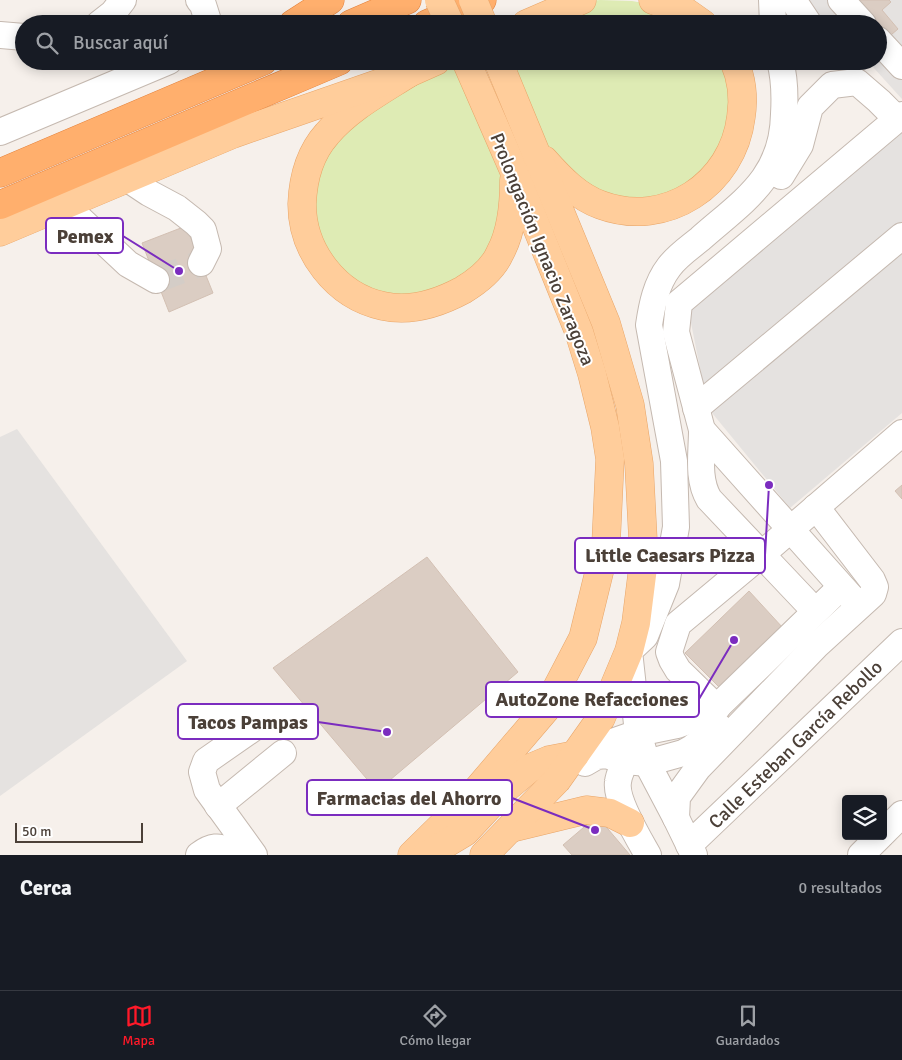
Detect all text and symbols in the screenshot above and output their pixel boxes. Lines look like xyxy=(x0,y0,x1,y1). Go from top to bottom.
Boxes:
search box xyxy=(15,15,887,70)
icon: search xyxy=(33,29,61,57)
text: Buscar aquí xyxy=(73,31,168,55)
street label: Prolongación Ignacio Zaragoza xyxy=(484,129,600,369)
callout: Pemex xyxy=(46,218,123,253)
text: Pemex xyxy=(57,224,114,249)
callout: Little Caesars Pizza xyxy=(575,538,765,573)
text: Little Caesars Pizza xyxy=(585,543,755,568)
street label: Calle Esteban García Rebollo xyxy=(704,655,888,834)
callout: AutoZone Refacciones xyxy=(486,682,699,717)
text: AutoZone Refacciones xyxy=(496,687,689,712)
callout: Tacos Pampas xyxy=(178,704,318,739)
text: Tacos Pampas xyxy=(188,710,308,735)
callout: Farmacias del Ahorro xyxy=(307,780,512,815)
text: Farmacias del Ahorro xyxy=(316,786,502,811)
map controls xyxy=(842,795,887,840)
button: layers xyxy=(842,795,887,840)
scale bar xyxy=(15,820,142,843)
text: 50 m xyxy=(22,823,51,840)
text: Cerca xyxy=(20,875,72,901)
text: 0 resultados xyxy=(799,878,882,898)
tab: Mapa xyxy=(122,1002,155,1049)
tab: Cómo llegar xyxy=(400,1002,471,1049)
tab: Guardados xyxy=(716,1002,780,1049)

